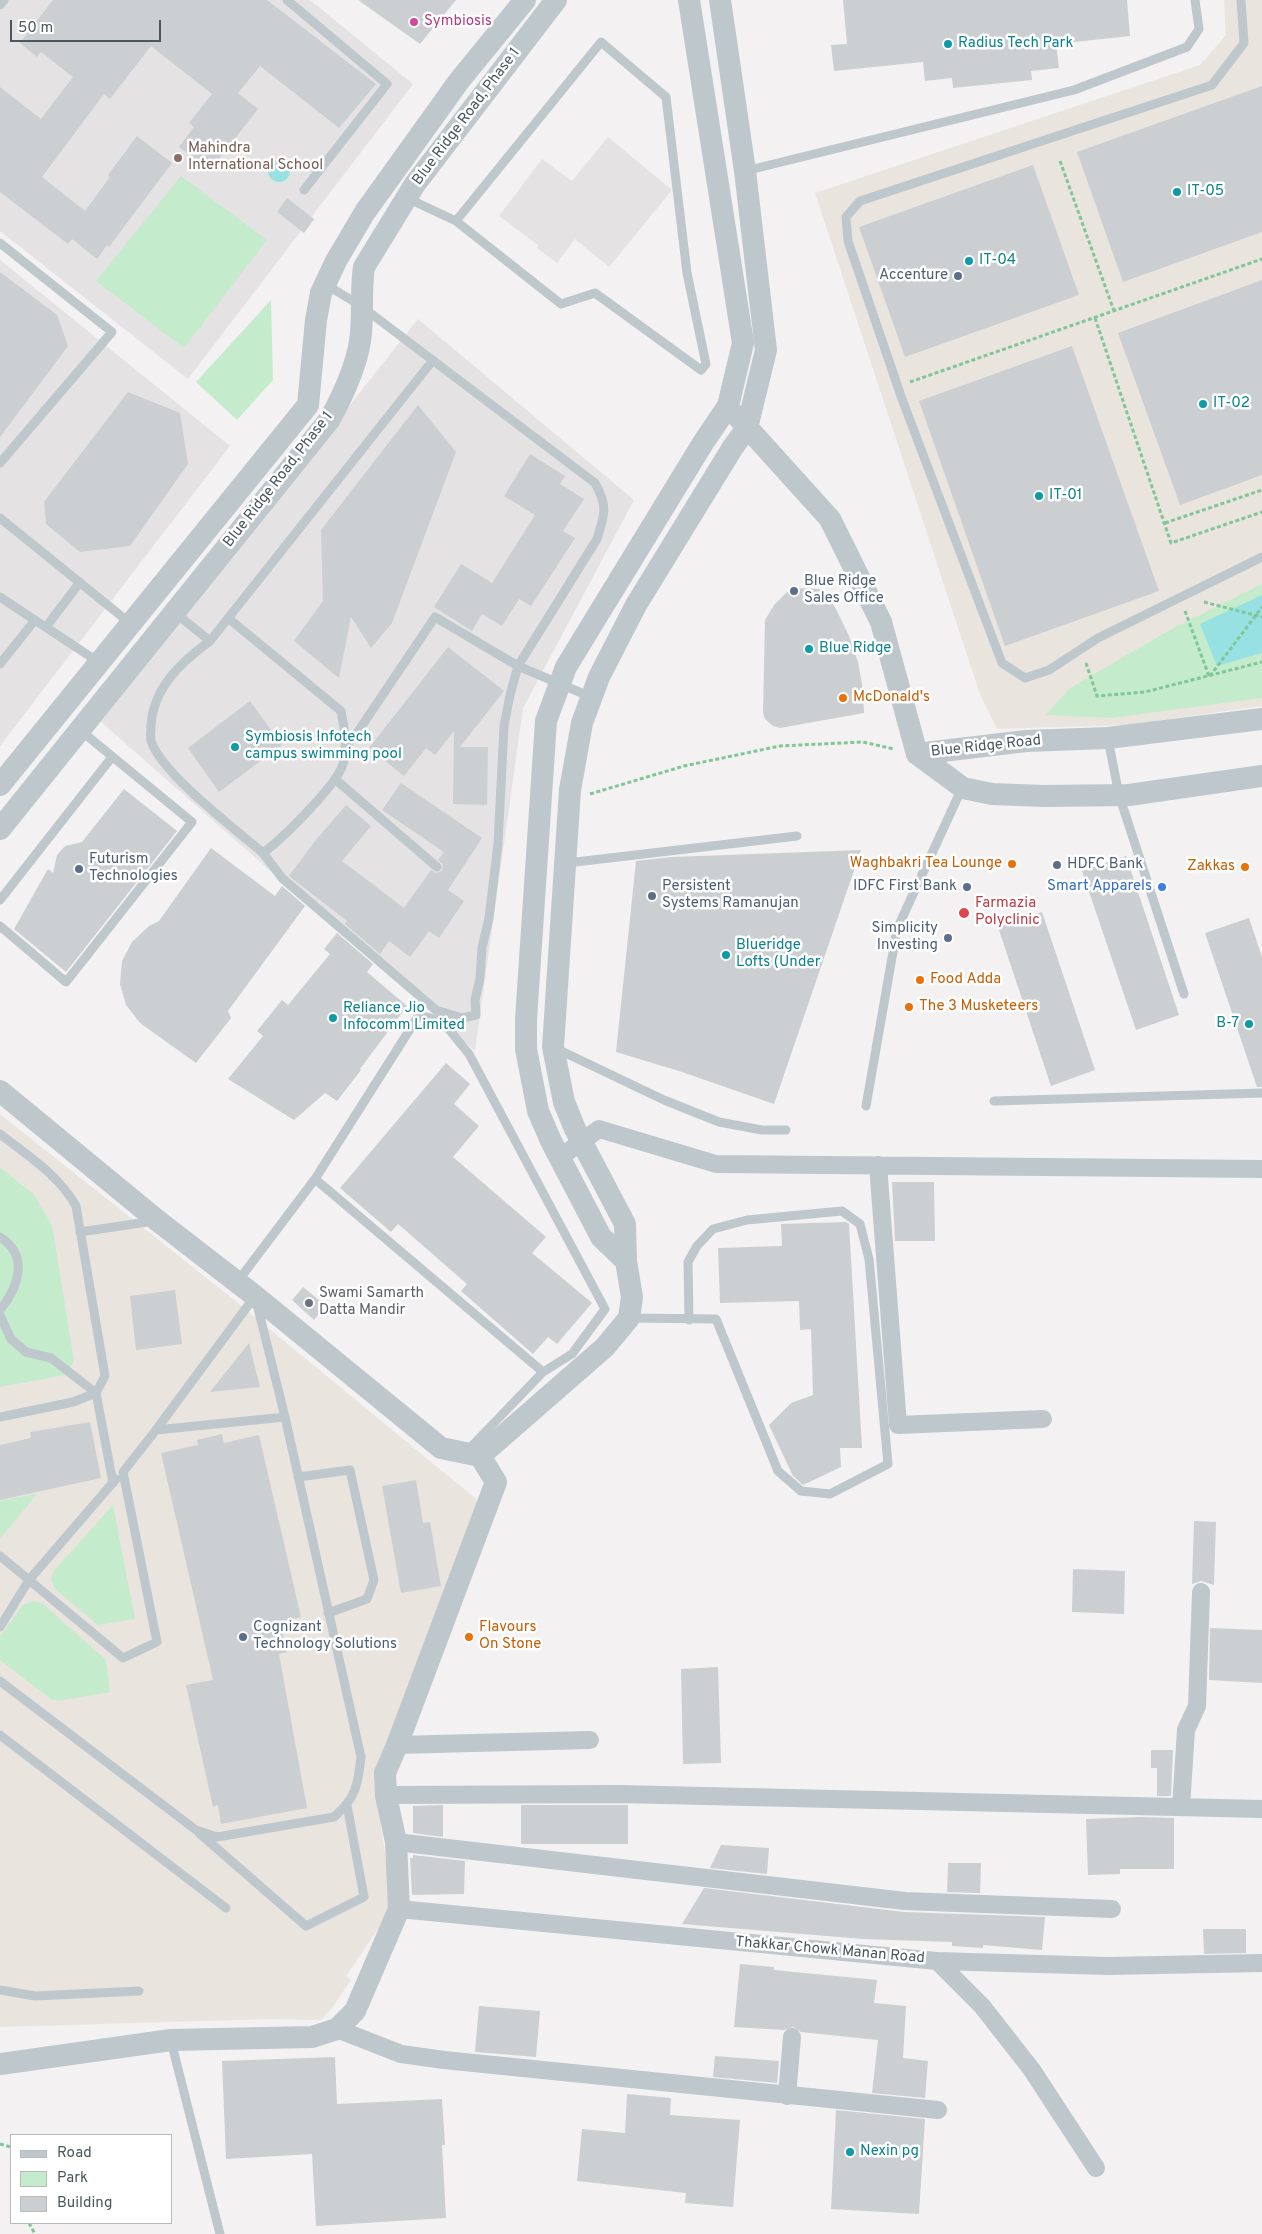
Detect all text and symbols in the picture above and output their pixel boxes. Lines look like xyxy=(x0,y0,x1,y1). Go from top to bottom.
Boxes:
scale bar xyxy=(12,10,164,42)
place label: Symbiosis xyxy=(424,13,492,31)
marker: Symbiosis xyxy=(408,16,420,28)
text: 50 m xyxy=(18,19,53,38)
place label: Radius Tech Park xyxy=(958,35,1073,53)
marker: Radius Tech Park xyxy=(942,38,954,50)
street label: Blue Ridge Road, Phase 1 xyxy=(409,45,525,189)
place label: Mahindra International School xyxy=(188,140,323,175)
marker: Mahindra International School xyxy=(172,152,184,164)
place label: IT-05 xyxy=(1187,183,1224,201)
marker: IT-05 xyxy=(1171,186,1183,198)
place label: IT-04 xyxy=(979,252,1016,270)
marker: IT-04 xyxy=(963,255,975,267)
place label: Accenture xyxy=(879,267,948,285)
marker: Accenture xyxy=(952,270,964,282)
place label: IT-02 xyxy=(1213,395,1250,413)
marker: IT-02 xyxy=(1197,398,1209,410)
street label: Blue Ridge Road, Phase 1 xyxy=(220,408,338,552)
place label: IT-01 xyxy=(1049,487,1082,505)
marker: IT-01 xyxy=(1033,490,1045,502)
place label: Blue Ridge Sales Office xyxy=(804,573,884,608)
marker: Blue Ridge Sales Office xyxy=(788,585,800,597)
place label: Blue Ridge xyxy=(819,640,891,658)
marker: Blue Ridge xyxy=(803,643,815,655)
place label: McDonald's xyxy=(853,689,930,707)
marker: McDonald's xyxy=(837,692,849,704)
place label: Symbiosis Infotech campus swimming pool xyxy=(245,729,402,764)
street label: Blue Ridge Road xyxy=(930,732,1042,762)
marker: Symbiosis Infotech campus swimming pool xyxy=(229,741,241,753)
place label: Futurism Technologies xyxy=(89,851,178,886)
place label: Waghbakri Tea Lounge xyxy=(850,855,1002,873)
place label: HDFC Bank xyxy=(1067,856,1143,874)
marker: Waghbakri Tea Lounge xyxy=(1006,858,1018,870)
place label: Zakkas xyxy=(1187,858,1235,876)
marker: HDFC Bank xyxy=(1051,859,1063,871)
marker: Zakkas xyxy=(1239,861,1251,873)
marker: Futurism Technologies xyxy=(73,863,85,875)
place label: Persistent Systems Ramanujan xyxy=(662,878,799,913)
place label: IDFC First Bank xyxy=(853,878,957,896)
place label: Smart Apparels xyxy=(1047,878,1152,896)
marker: IDFC First Bank xyxy=(961,881,973,893)
marker: Smart Apparels xyxy=(1156,881,1168,893)
marker: Persistent Systems Ramanujan xyxy=(646,890,658,902)
place label: Farmazia Polyclinic xyxy=(975,895,1040,930)
marker: Farmazia Polyclinic xyxy=(957,906,971,920)
place label: Simplicity Investing xyxy=(871,920,938,955)
marker: Simplicity Investing xyxy=(942,932,954,944)
place label: Blueridge Lofts (Under xyxy=(736,937,820,972)
marker: Blueridge Lofts (Under xyxy=(720,949,732,961)
place label: Food Adda xyxy=(930,971,1001,989)
marker: Food Adda xyxy=(914,974,926,986)
place label: The 3 Musketeers xyxy=(919,998,1038,1016)
place label: Reliance Jio Infocomm Limited xyxy=(343,1000,465,1035)
marker: The 3 Musketeers xyxy=(903,1001,915,1013)
marker: Reliance Jio Infocomm Limited xyxy=(327,1012,339,1024)
place label: B-7 xyxy=(1216,1015,1239,1033)
marker: B-7 xyxy=(1243,1018,1255,1030)
place label: Swami Samarth Datta Mandir xyxy=(319,1285,424,1320)
marker: Swami Samarth Datta Mandir xyxy=(303,1297,315,1309)
place label: Cognizant Technology Solutions xyxy=(253,1619,397,1654)
place label: Flavours On Stone xyxy=(479,1619,541,1654)
marker: Cognizant Technology Solutions xyxy=(237,1631,249,1643)
marker: Flavours On Stone xyxy=(463,1631,475,1643)
street label: Thakkar Chowk Manan Road xyxy=(735,1934,925,1968)
legend xyxy=(10,2134,172,2224)
place label: Nexin pg xyxy=(860,2143,919,2161)
text: Road xyxy=(57,2144,92,2163)
marker: Nexin pg xyxy=(844,2146,856,2158)
text: Park xyxy=(57,2169,88,2188)
text: Building xyxy=(57,2194,112,2213)

